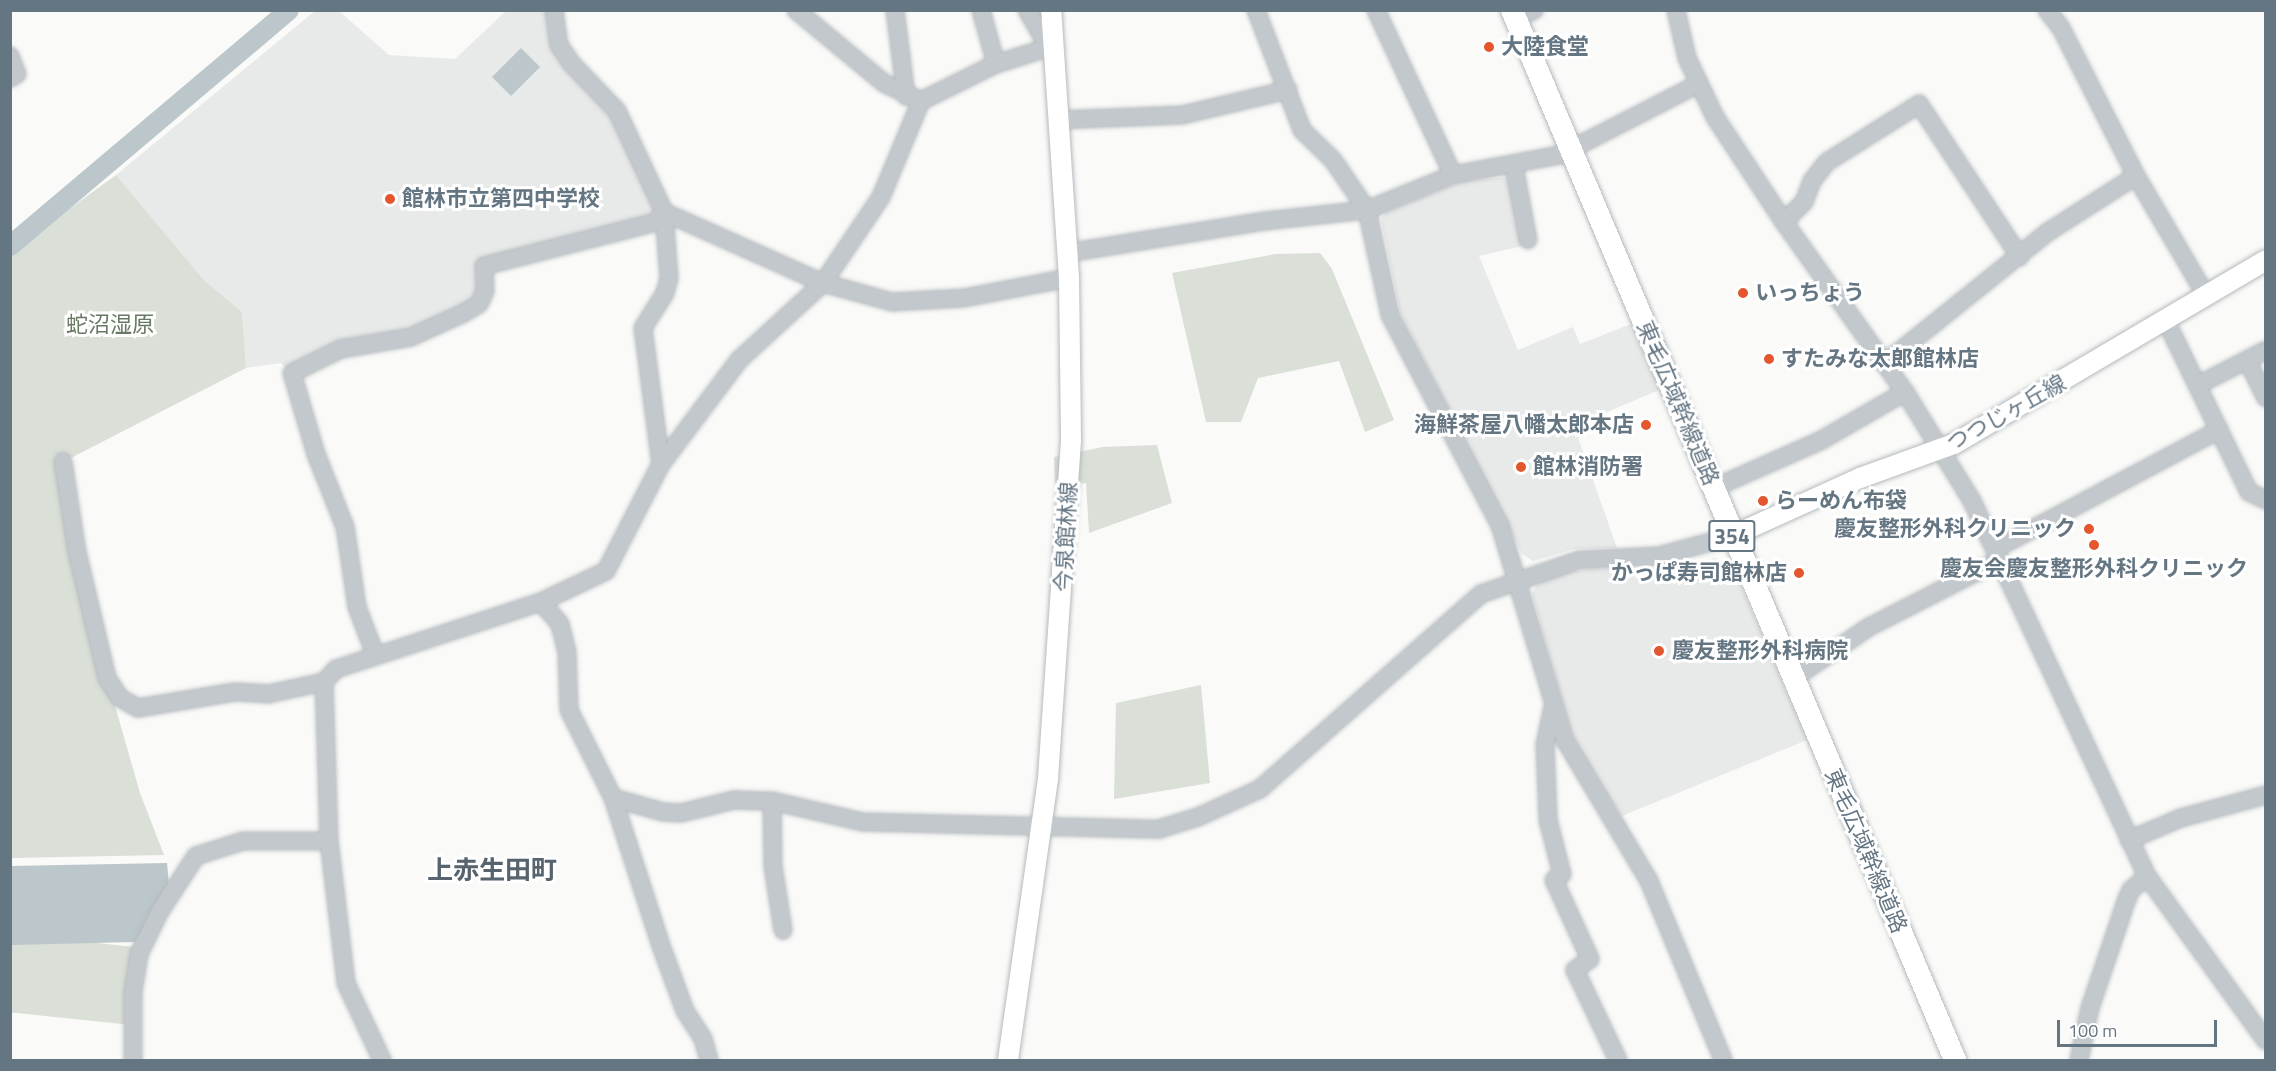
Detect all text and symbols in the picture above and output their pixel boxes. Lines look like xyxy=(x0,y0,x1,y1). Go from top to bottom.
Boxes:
place label: 大陸食堂 xyxy=(1501,34,1589,60)
marker: 大陸食堂 xyxy=(1482,40,1496,54)
place label: 館林市立第四中学校 xyxy=(402,186,600,212)
marker: 館林市立第四中学校 xyxy=(383,192,397,206)
place label: いっちょう xyxy=(1755,280,1865,306)
marker: いっちょう xyxy=(1736,286,1750,300)
park label: 蛇沼湿原 xyxy=(66,312,154,338)
street label: 東毛広域幹線道路 xyxy=(1631,317,1725,489)
place label: すたみな太郎館林店 xyxy=(1781,346,1979,372)
marker: すたみな太郎館林店 xyxy=(1762,352,1776,366)
street label: つつじヶ丘線 xyxy=(1942,369,2070,457)
place label: 海鮮茶屋八幡太郎本店 xyxy=(1414,412,1634,438)
marker: 海鮮茶屋八幡太郎本店 xyxy=(1639,418,1653,432)
place label: 館林消防署 xyxy=(1533,454,1643,480)
marker: 館林消防署 xyxy=(1514,460,1528,474)
street label: 今泉館林線 xyxy=(1050,481,1082,593)
place label: らーめん布袋 xyxy=(1775,488,1907,514)
marker: らーめん布袋 xyxy=(1756,494,1770,508)
place label: 慶友整形外科クリニック xyxy=(1834,516,2076,542)
road number: 354 xyxy=(1708,518,1756,554)
marker: 慶友整形外科クリニック xyxy=(2080,520,2098,538)
marker: 慶友会慶友整形外科クリニック xyxy=(2085,536,2103,554)
place label: 慶友会慶友整形外科クリニック xyxy=(1940,556,2248,582)
place label: かっぱ寿司館林店 xyxy=(1611,560,1787,586)
marker: かっぱ寿司館林店 xyxy=(1792,566,1806,580)
place label: 慶友整形外科病院 xyxy=(1672,638,1848,664)
marker: 慶友整形外科病院 xyxy=(1650,642,1668,660)
street label: 東毛広域幹線道路 xyxy=(1819,765,1913,937)
district label: 上赤生田町 xyxy=(427,854,557,886)
scale bar xyxy=(2060,1008,2220,1046)
text: 100 m xyxy=(2068,1017,2117,1044)

